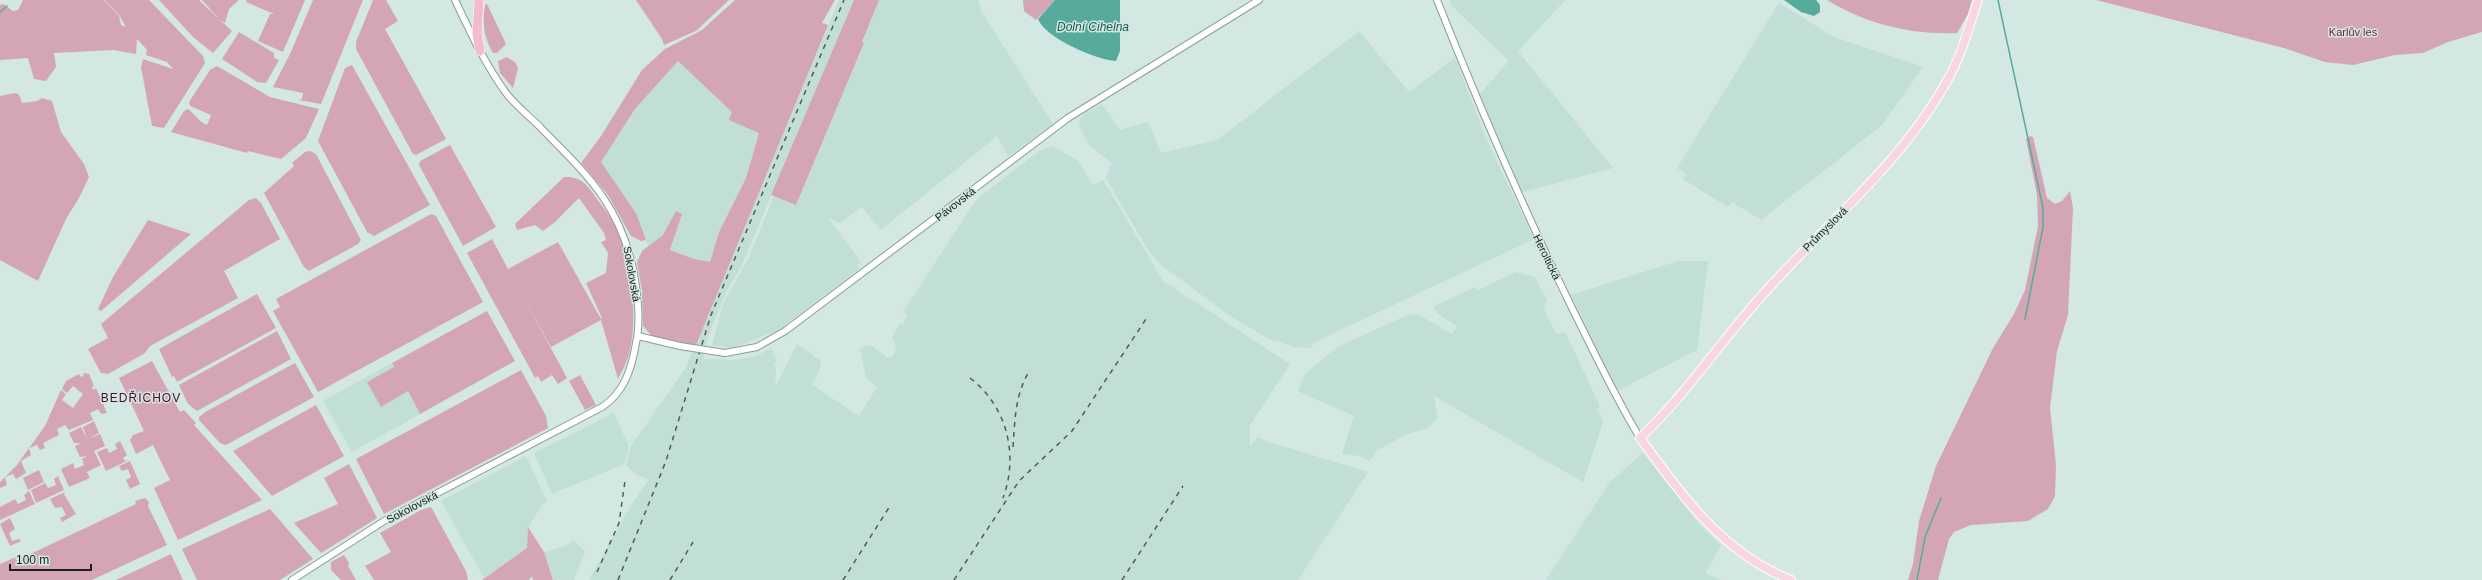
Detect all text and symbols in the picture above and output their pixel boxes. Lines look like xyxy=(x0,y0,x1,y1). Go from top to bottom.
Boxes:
water label: Dolní Cihelna xyxy=(1057,20,1129,34)
park label: Karlův les xyxy=(2329,26,2378,38)
street label: Pávovská xyxy=(933,184,978,223)
street label: Průmyslová xyxy=(1800,204,1850,254)
street label: Heroltická xyxy=(1531,232,1563,282)
street label: Sokolovská xyxy=(621,245,643,304)
district label: BEDŘICHOV xyxy=(101,390,181,405)
street label: Sokolovská xyxy=(384,488,440,526)
scale bar xyxy=(10,546,91,572)
text: 100 m xyxy=(16,553,49,567)

